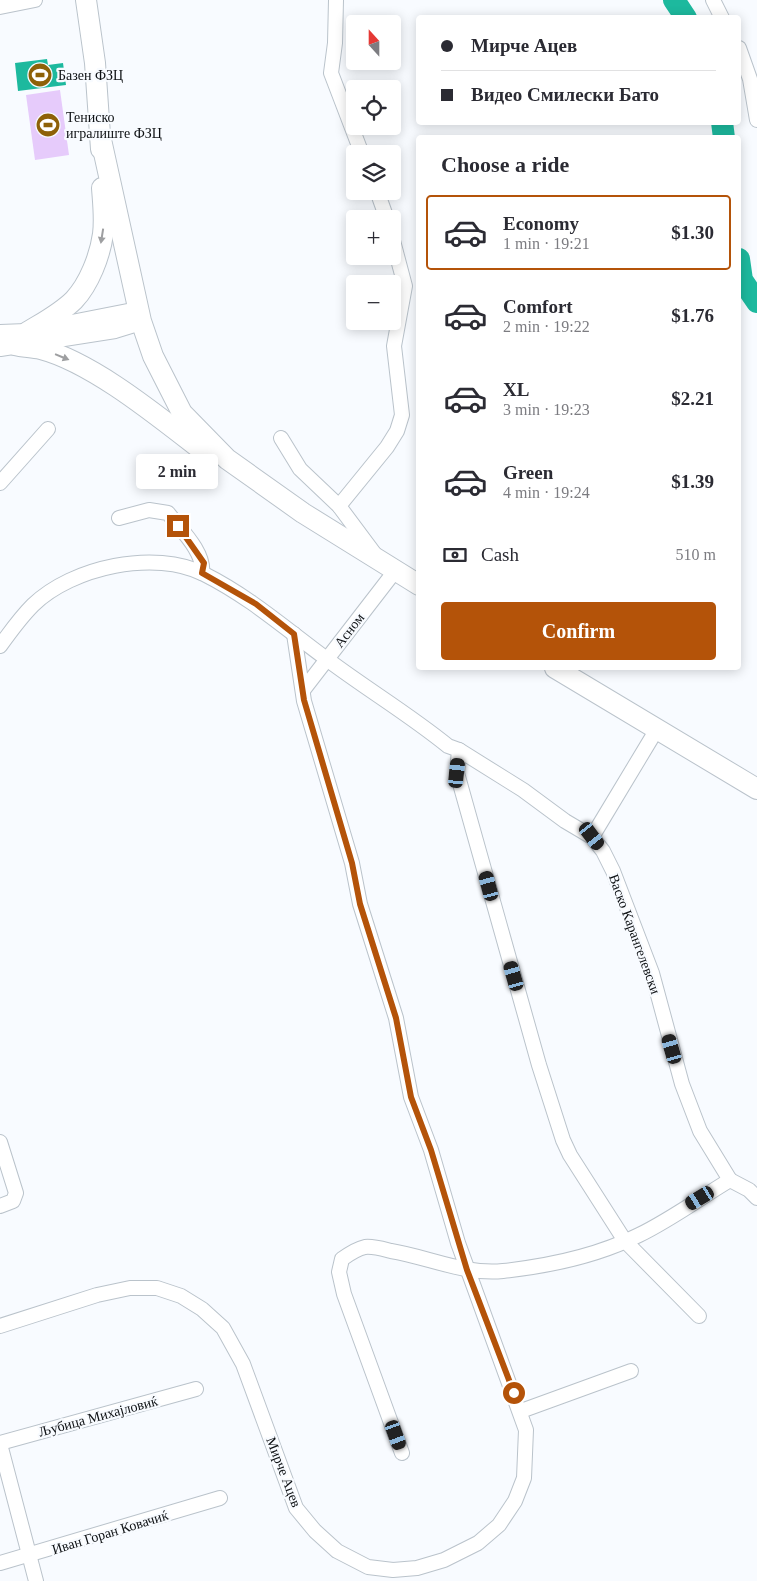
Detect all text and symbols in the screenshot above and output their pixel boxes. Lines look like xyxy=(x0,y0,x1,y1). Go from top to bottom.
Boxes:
north arrow xyxy=(346,15,401,70)
map controls xyxy=(346,15,401,330)
text: Мирче Ацев xyxy=(471,35,577,56)
sports icon: Базен ФЗЦ xyxy=(27,62,53,88)
place label: Базен ФЗЦ xyxy=(58,68,123,83)
button: locate xyxy=(346,80,401,135)
text: Видео Смилески Бато xyxy=(471,84,659,105)
place label: Тениско игралиште ФЗЦ xyxy=(66,110,162,141)
sports icon: Тениско игралиште ФЗЦ xyxy=(35,112,61,138)
button: layers xyxy=(346,145,401,200)
text: Choose a ride xyxy=(441,152,569,177)
button: + xyxy=(346,210,401,265)
icon: car xyxy=(443,210,488,255)
text: Economy xyxy=(503,213,579,234)
text: $1.30 xyxy=(671,222,714,243)
one-way arrow xyxy=(98,228,106,244)
text: 1 min · 19:21 xyxy=(503,235,590,252)
button: − xyxy=(346,275,401,330)
icon: car xyxy=(443,293,488,338)
text: Comfort xyxy=(503,296,573,317)
text: $1.76 xyxy=(671,305,714,326)
text: 2 min · 19:22 xyxy=(503,318,590,335)
one-way arrow xyxy=(54,354,69,362)
icon: car xyxy=(443,376,488,421)
text: XL xyxy=(503,379,529,400)
text: $2.21 xyxy=(671,388,714,409)
text: 3 min · 19:23 xyxy=(503,401,590,418)
callout: 2 min xyxy=(137,454,219,488)
icon: car xyxy=(443,459,488,504)
text: Green xyxy=(503,462,553,483)
text: 2 min xyxy=(158,463,196,480)
text: $1.39 xyxy=(671,471,714,492)
text: 4 min · 19:24 xyxy=(503,484,590,501)
route end xyxy=(167,515,189,537)
icon: cash xyxy=(441,541,469,569)
text: Cash xyxy=(481,544,519,565)
text: 510 m xyxy=(676,546,716,563)
button: Confirm xyxy=(441,602,716,660)
street label: Асном xyxy=(331,610,367,650)
car xyxy=(447,757,466,789)
car xyxy=(576,820,607,852)
car xyxy=(477,870,500,902)
street label: Васко Карангелевски xyxy=(606,872,663,997)
car xyxy=(502,960,525,992)
car xyxy=(660,1033,683,1065)
car xyxy=(683,1184,716,1212)
route start xyxy=(503,1382,525,1404)
street label: Љубица Михајловиќ xyxy=(37,1393,159,1440)
car xyxy=(383,1418,408,1452)
street label: Мирче Ацев xyxy=(263,1435,304,1510)
street label: Иван Горан Ковачиќ xyxy=(50,1508,170,1557)

